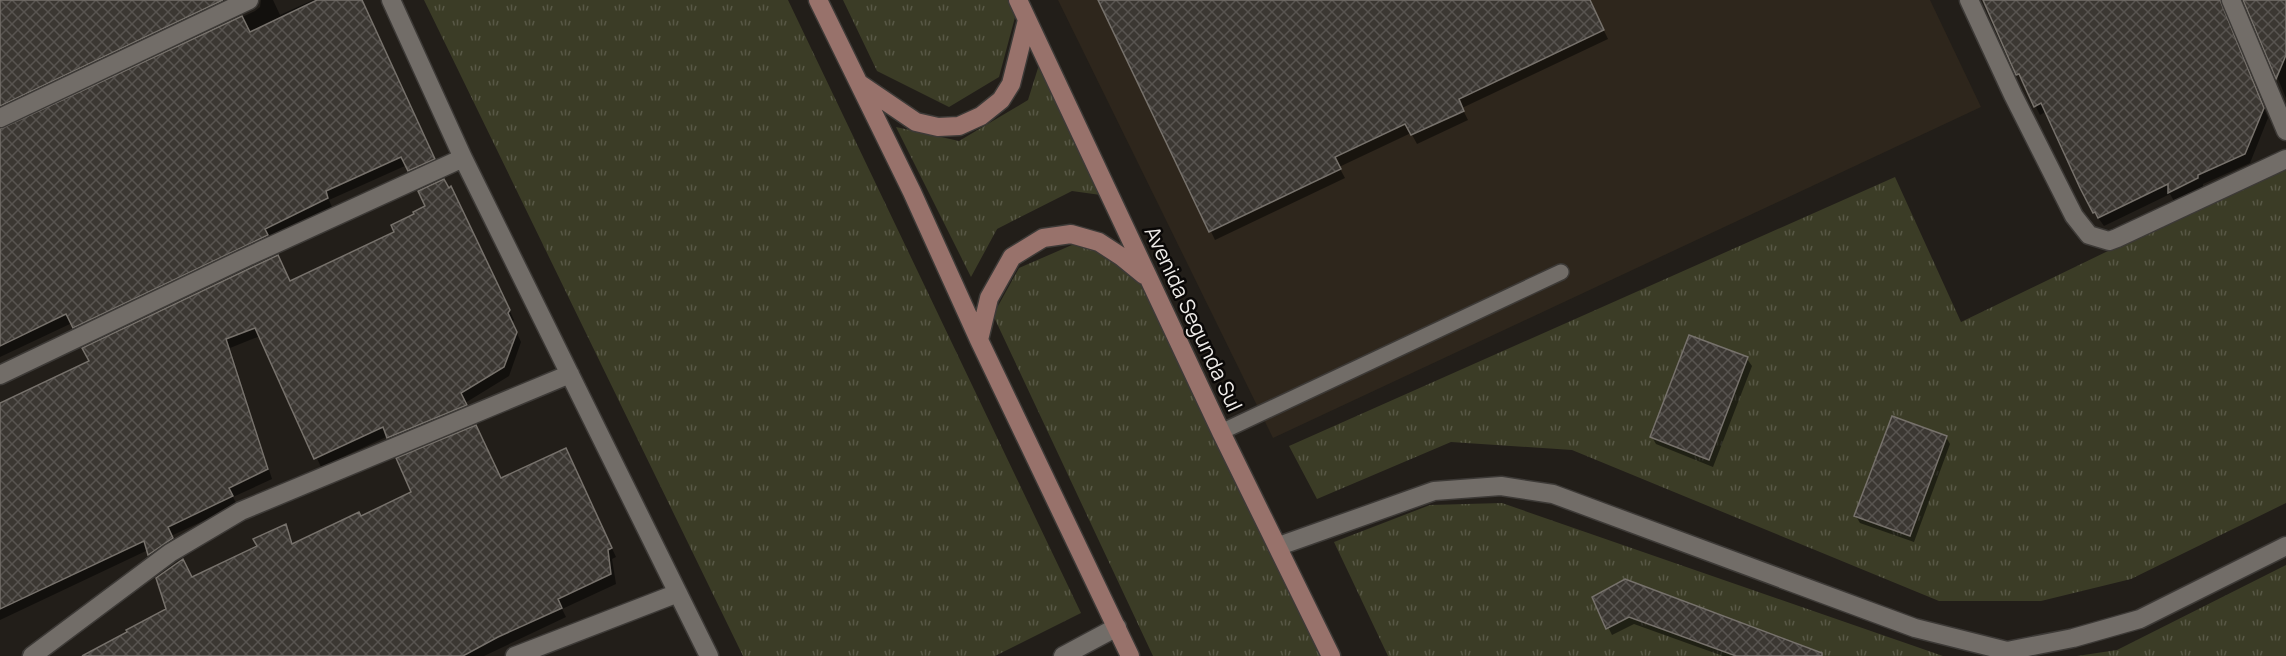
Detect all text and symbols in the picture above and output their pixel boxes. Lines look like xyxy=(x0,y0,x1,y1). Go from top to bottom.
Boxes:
street label: Avenida Segunda Sul xyxy=(1139,221,1249,416)

